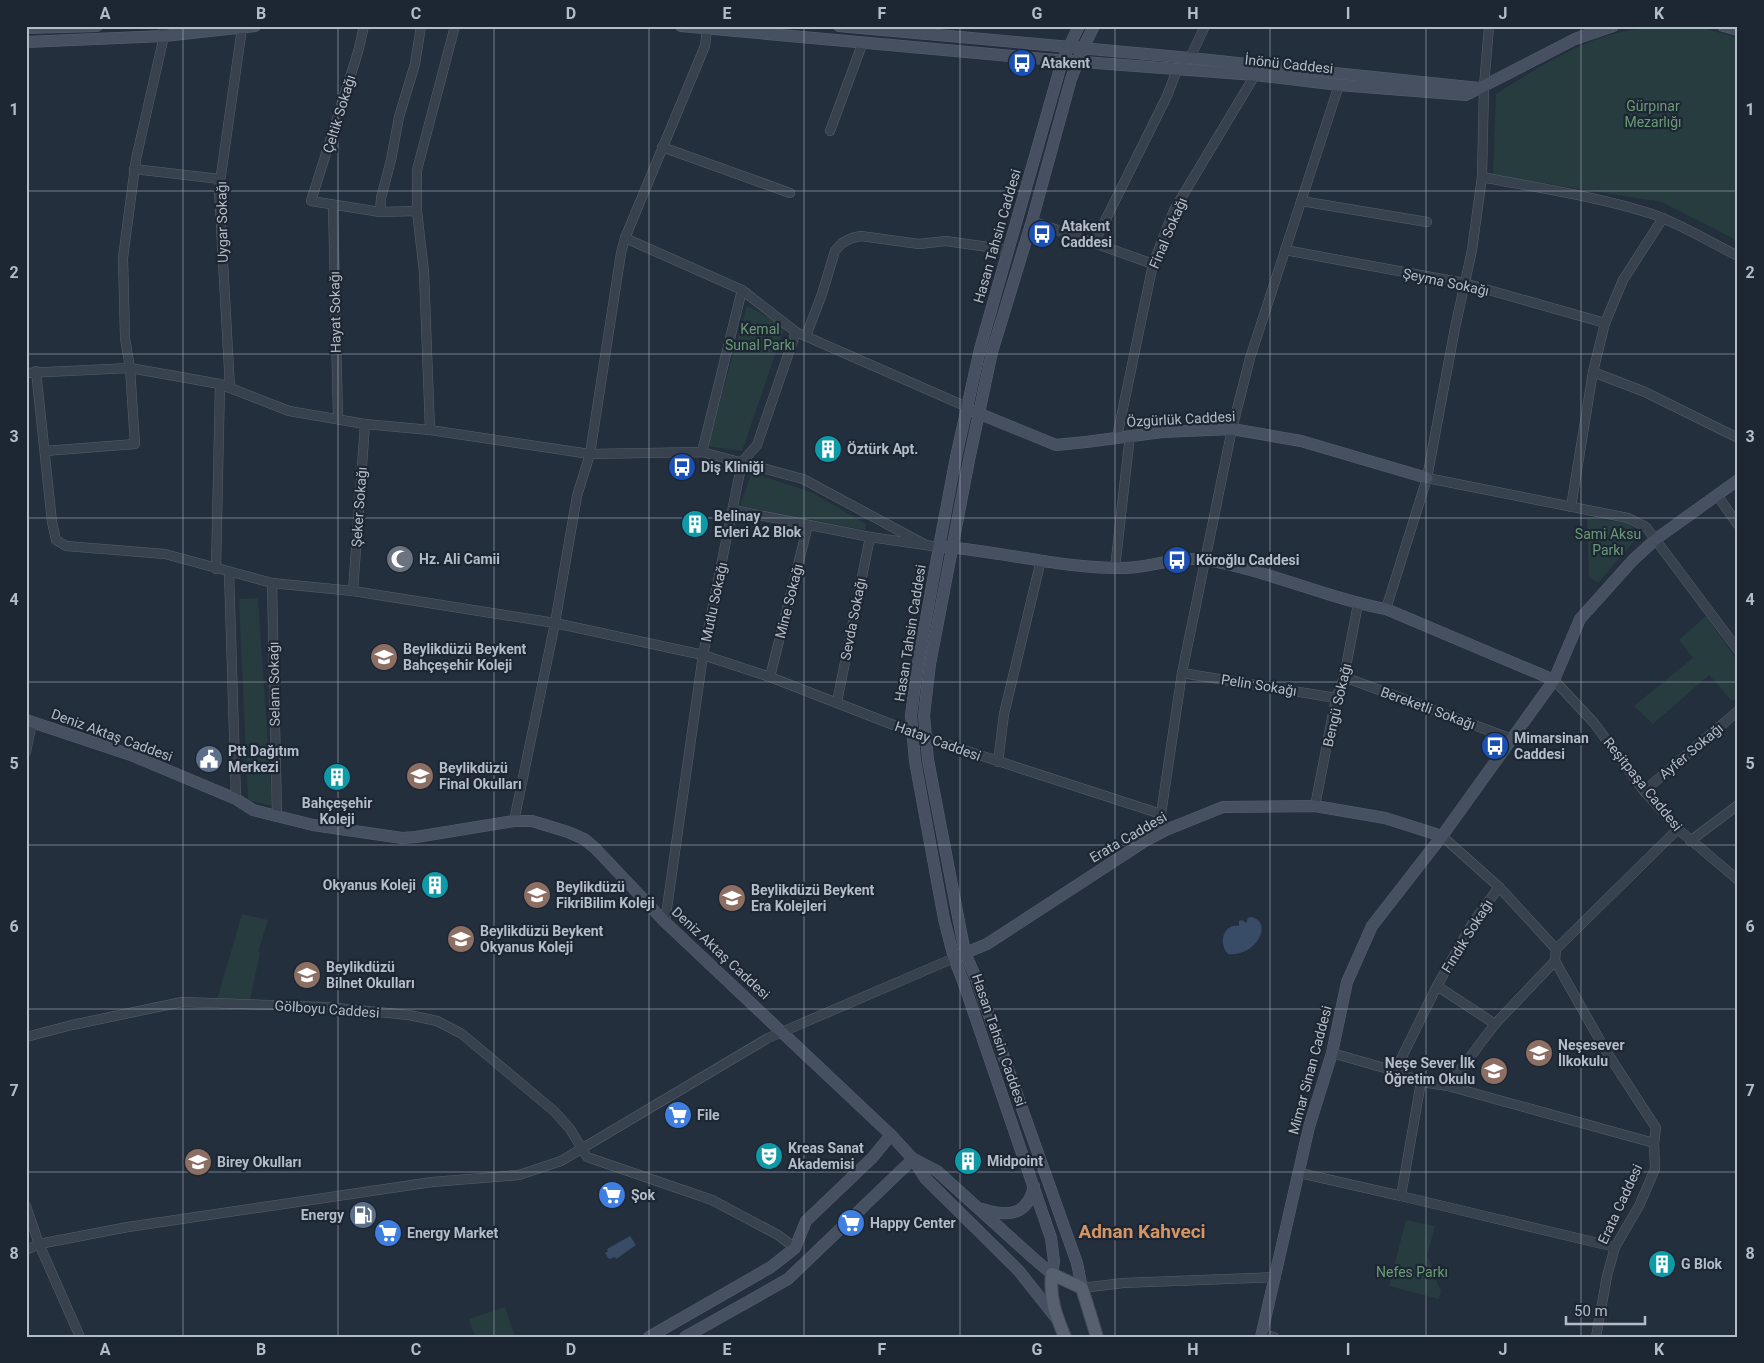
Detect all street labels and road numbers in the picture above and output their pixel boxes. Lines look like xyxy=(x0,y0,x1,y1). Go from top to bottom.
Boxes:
street label: İnönü Caddesi xyxy=(1244,51,1334,77)
street label: Çeltik Sokağı xyxy=(320,73,358,155)
street label: Hasan Tahsin Caddesi xyxy=(970,167,1024,305)
street label: Uygar Sokağı xyxy=(213,181,231,263)
street label: Final Sokağı xyxy=(1146,195,1190,271)
street label: Şeyma Sokağı xyxy=(1401,265,1491,299)
street label: Hayat Sokağı xyxy=(326,271,344,353)
street label: Özgürlük Caddesi xyxy=(1126,408,1236,430)
street label: Şeker Sokağı xyxy=(348,466,370,548)
street label: Mutlu Sokağı xyxy=(698,561,730,643)
street label: Mine Sokağı xyxy=(772,562,806,640)
street label: Hasan Tahsin Caddesi xyxy=(891,563,929,703)
street label: Sevda Sokağı xyxy=(837,576,869,662)
street label: Selam Sokağı xyxy=(265,641,283,727)
street label: Bengü Sokağı xyxy=(1320,662,1354,748)
street label: Pelin Sokağı xyxy=(1220,671,1298,699)
street label: Bereketli Sokağı xyxy=(1378,683,1478,733)
street label: Deniz Aktaş Caddesi xyxy=(49,706,175,764)
street label: Hatay Caddesi xyxy=(893,718,983,764)
street label: Ayfer Sokağı xyxy=(1656,720,1726,782)
street label: Reşitpaşa Caddesi xyxy=(1600,734,1686,834)
street label: Erata Caddesi xyxy=(1087,808,1169,866)
street label: Fındık Sokağı xyxy=(1438,896,1496,976)
street label: Deniz Aktaş Caddesi xyxy=(669,904,773,1002)
street label: Hasan Tahsin Caddesi xyxy=(969,972,1029,1108)
street label: Gölboyu Caddesi xyxy=(274,997,380,1021)
street label: Mimar Sinan Caddesi xyxy=(1285,1004,1335,1136)
street label: Erata Caddesi xyxy=(1595,1162,1645,1246)

